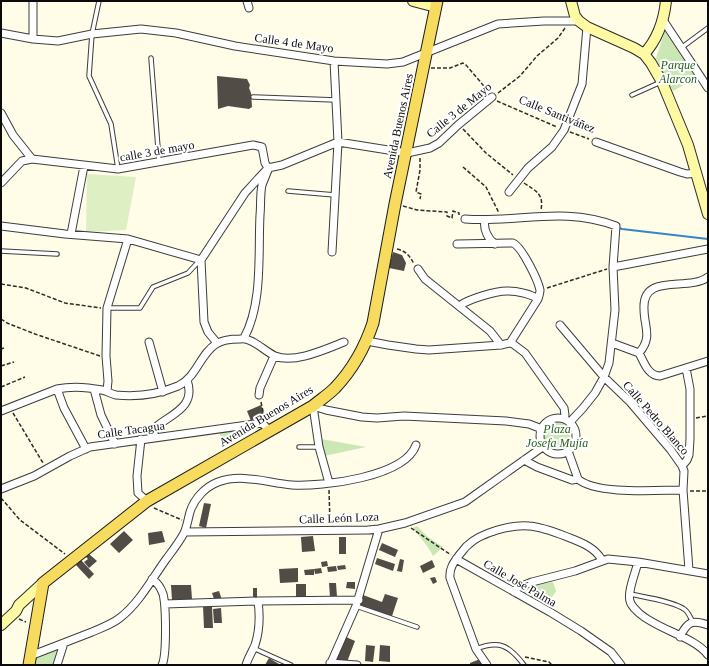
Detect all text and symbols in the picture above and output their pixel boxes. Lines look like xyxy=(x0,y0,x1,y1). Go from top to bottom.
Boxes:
street label: Calle 4 de Mayo xyxy=(254,31,334,55)
park label: Parque Alarcon xyxy=(658,58,697,86)
street label: Avenida Buenos Aires xyxy=(380,72,416,180)
street label: Calle 3 de Mayo xyxy=(424,79,494,141)
street label: Calle Santiváñez xyxy=(517,92,597,136)
street label: calle 3 de mayo xyxy=(119,138,195,164)
street label: Calle Pedro Blanco xyxy=(620,378,692,458)
street label: Avenida Buenos Aires xyxy=(216,382,316,450)
street label: Calle Tacagua xyxy=(96,418,166,442)
park label: Plaza Josefa Mujía xyxy=(526,422,588,450)
street label: Calle León Loza xyxy=(299,510,380,526)
street label: Calle José Palma xyxy=(481,556,560,610)

